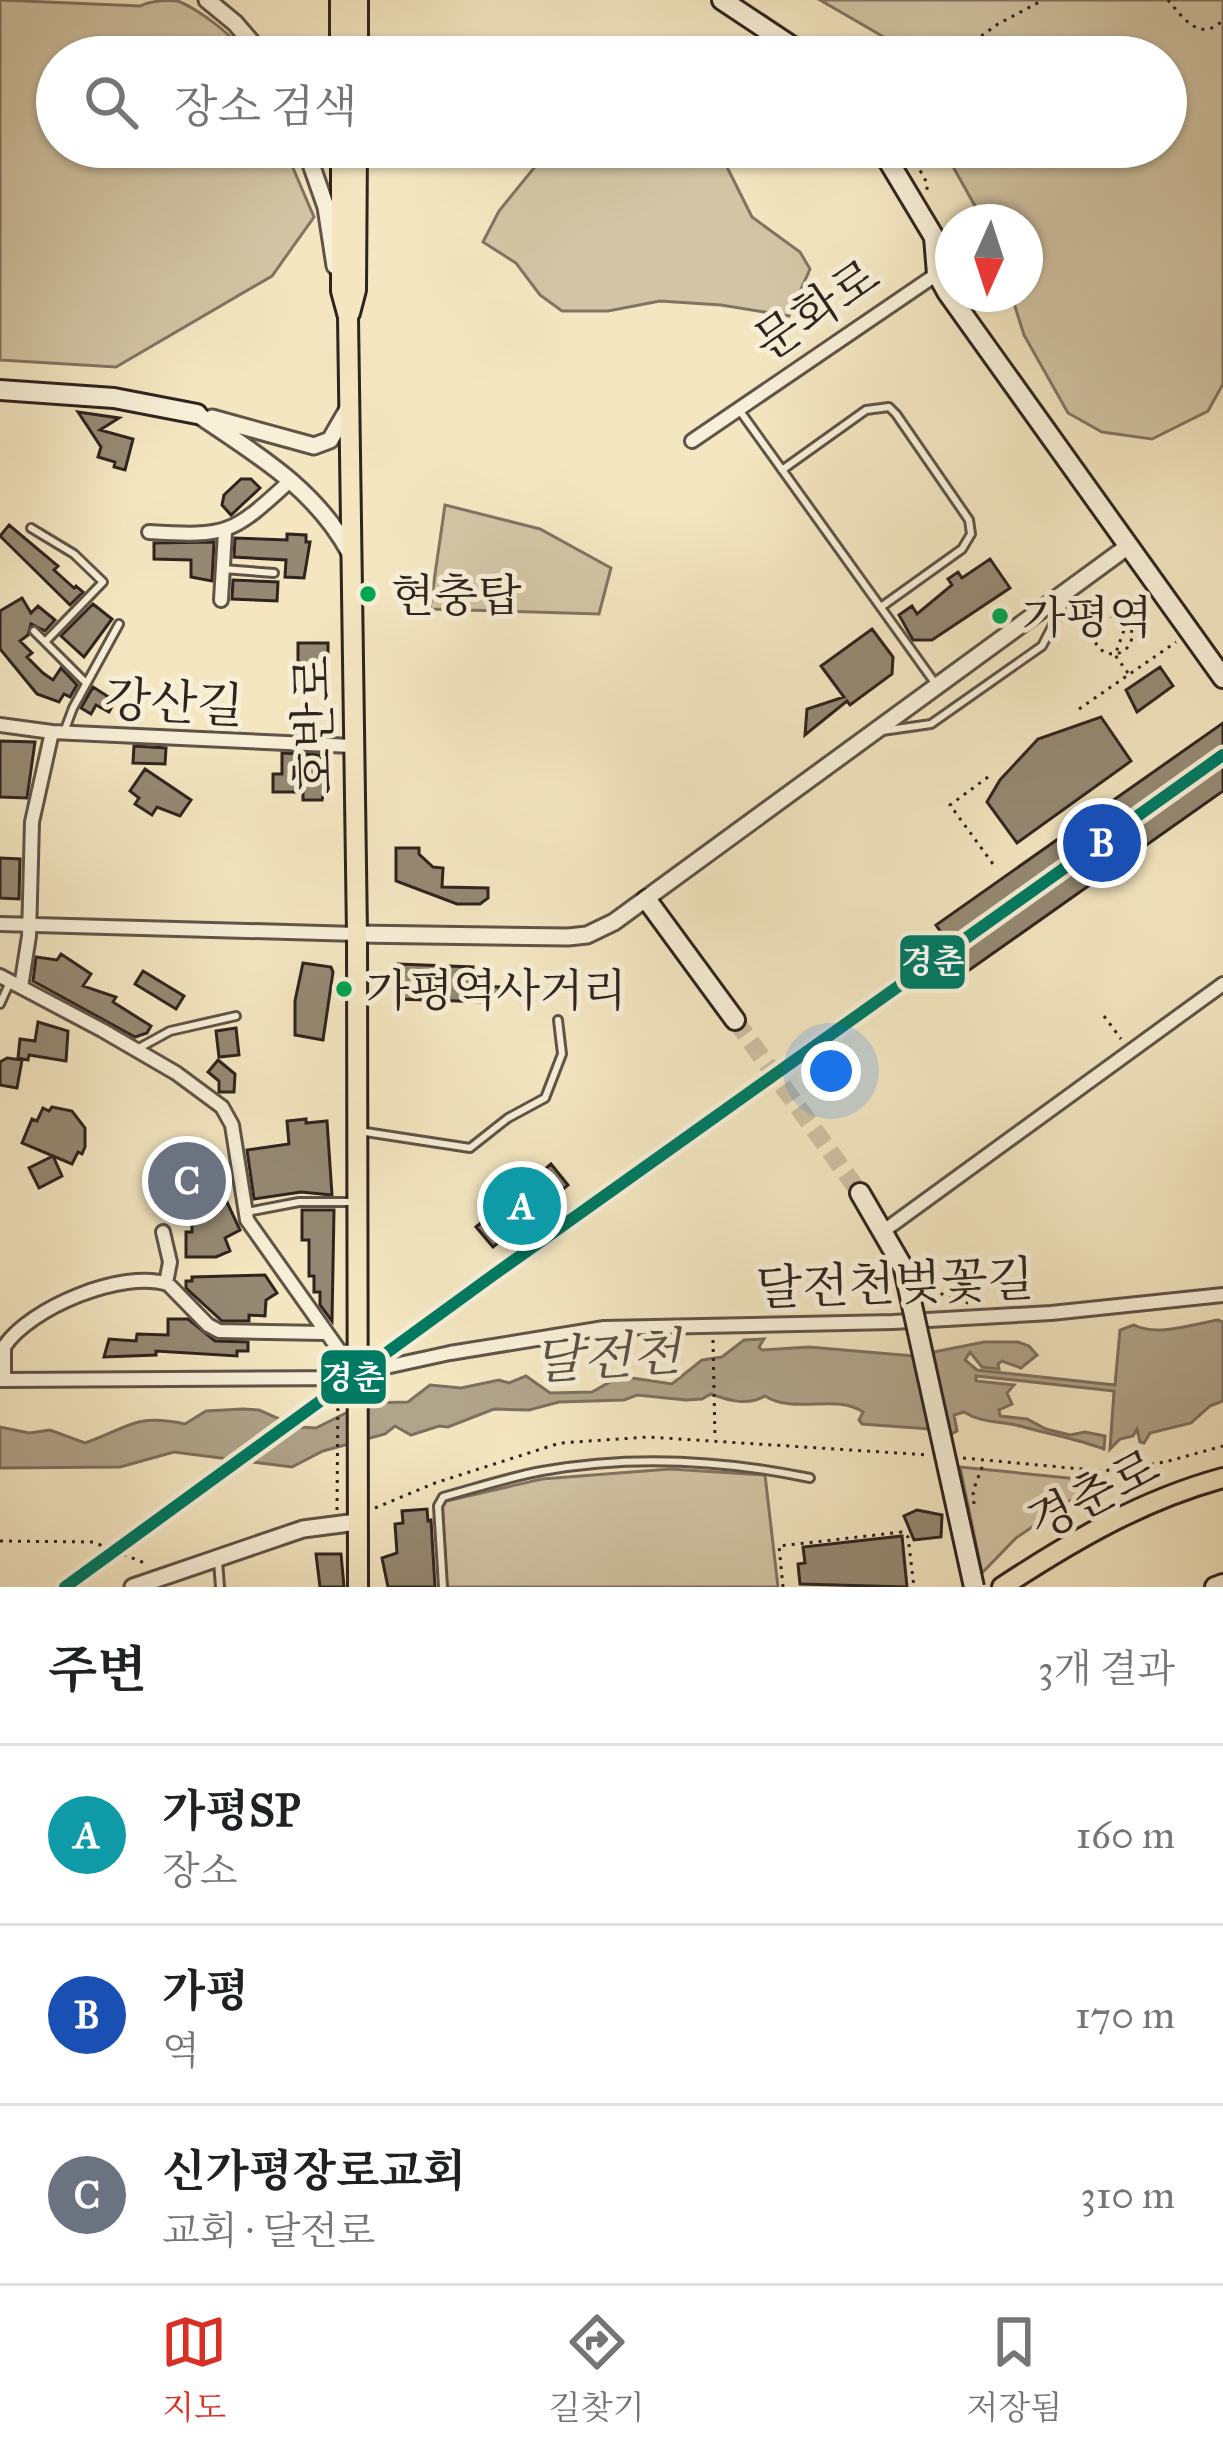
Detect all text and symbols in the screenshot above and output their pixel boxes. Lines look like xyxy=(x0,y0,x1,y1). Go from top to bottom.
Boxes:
search box xyxy=(36,36,1187,168)
icon: search xyxy=(78,69,144,135)
text: 장소 검색 xyxy=(174,79,358,134)
north arrow xyxy=(935,204,1043,312)
street label: 문화로 xyxy=(742,246,890,373)
place label: 현충탑 xyxy=(391,568,522,623)
marker: 현충탑 xyxy=(357,583,379,605)
place label: 가평역 xyxy=(1022,590,1152,645)
marker: 가평역 xyxy=(989,605,1011,627)
street label: 호반로 xyxy=(283,655,344,795)
street label: 강산길 xyxy=(103,669,245,736)
pin: B xyxy=(1063,798,1141,888)
line badge: 경춘 xyxy=(898,933,967,991)
text: 경춘 xyxy=(901,942,965,982)
place label: 가평역사거리 xyxy=(366,963,627,1018)
marker: 가평역사거리 xyxy=(333,978,355,1000)
your location xyxy=(801,1041,861,1101)
pin: C xyxy=(148,1136,226,1226)
pin: A xyxy=(483,1161,561,1251)
street label: 달전천벚꽃길 xyxy=(755,1249,1035,1318)
water label: 달전천 xyxy=(531,1321,687,1393)
line badge: 경춘 xyxy=(319,1348,388,1406)
text: 경춘 xyxy=(321,1358,385,1398)
street label: 경춘로 xyxy=(1018,1437,1169,1552)
text: 주변 xyxy=(48,1639,147,1701)
text: 3개 결과 xyxy=(1038,1645,1175,1693)
text: 가평SP xyxy=(162,1783,301,1838)
text: A xyxy=(74,1811,100,1859)
text: 160 m xyxy=(1076,1811,1175,1859)
text: 장소 xyxy=(162,1847,237,1895)
text: 가평 xyxy=(162,1963,249,2018)
text: B xyxy=(74,1991,100,2039)
text: 170 m xyxy=(1075,1991,1175,2039)
text: 역 xyxy=(162,2027,200,2075)
text: 신가평장로교회 xyxy=(162,2143,466,2198)
text: C xyxy=(74,2171,100,2219)
text: 310 m xyxy=(1080,2171,1175,2219)
text: 교회 · 달전로 xyxy=(162,2207,376,2255)
tab: 지도 xyxy=(161,2309,227,2428)
tab: 길찾기 xyxy=(549,2309,645,2428)
tab: 저장됨 xyxy=(966,2309,1062,2428)

